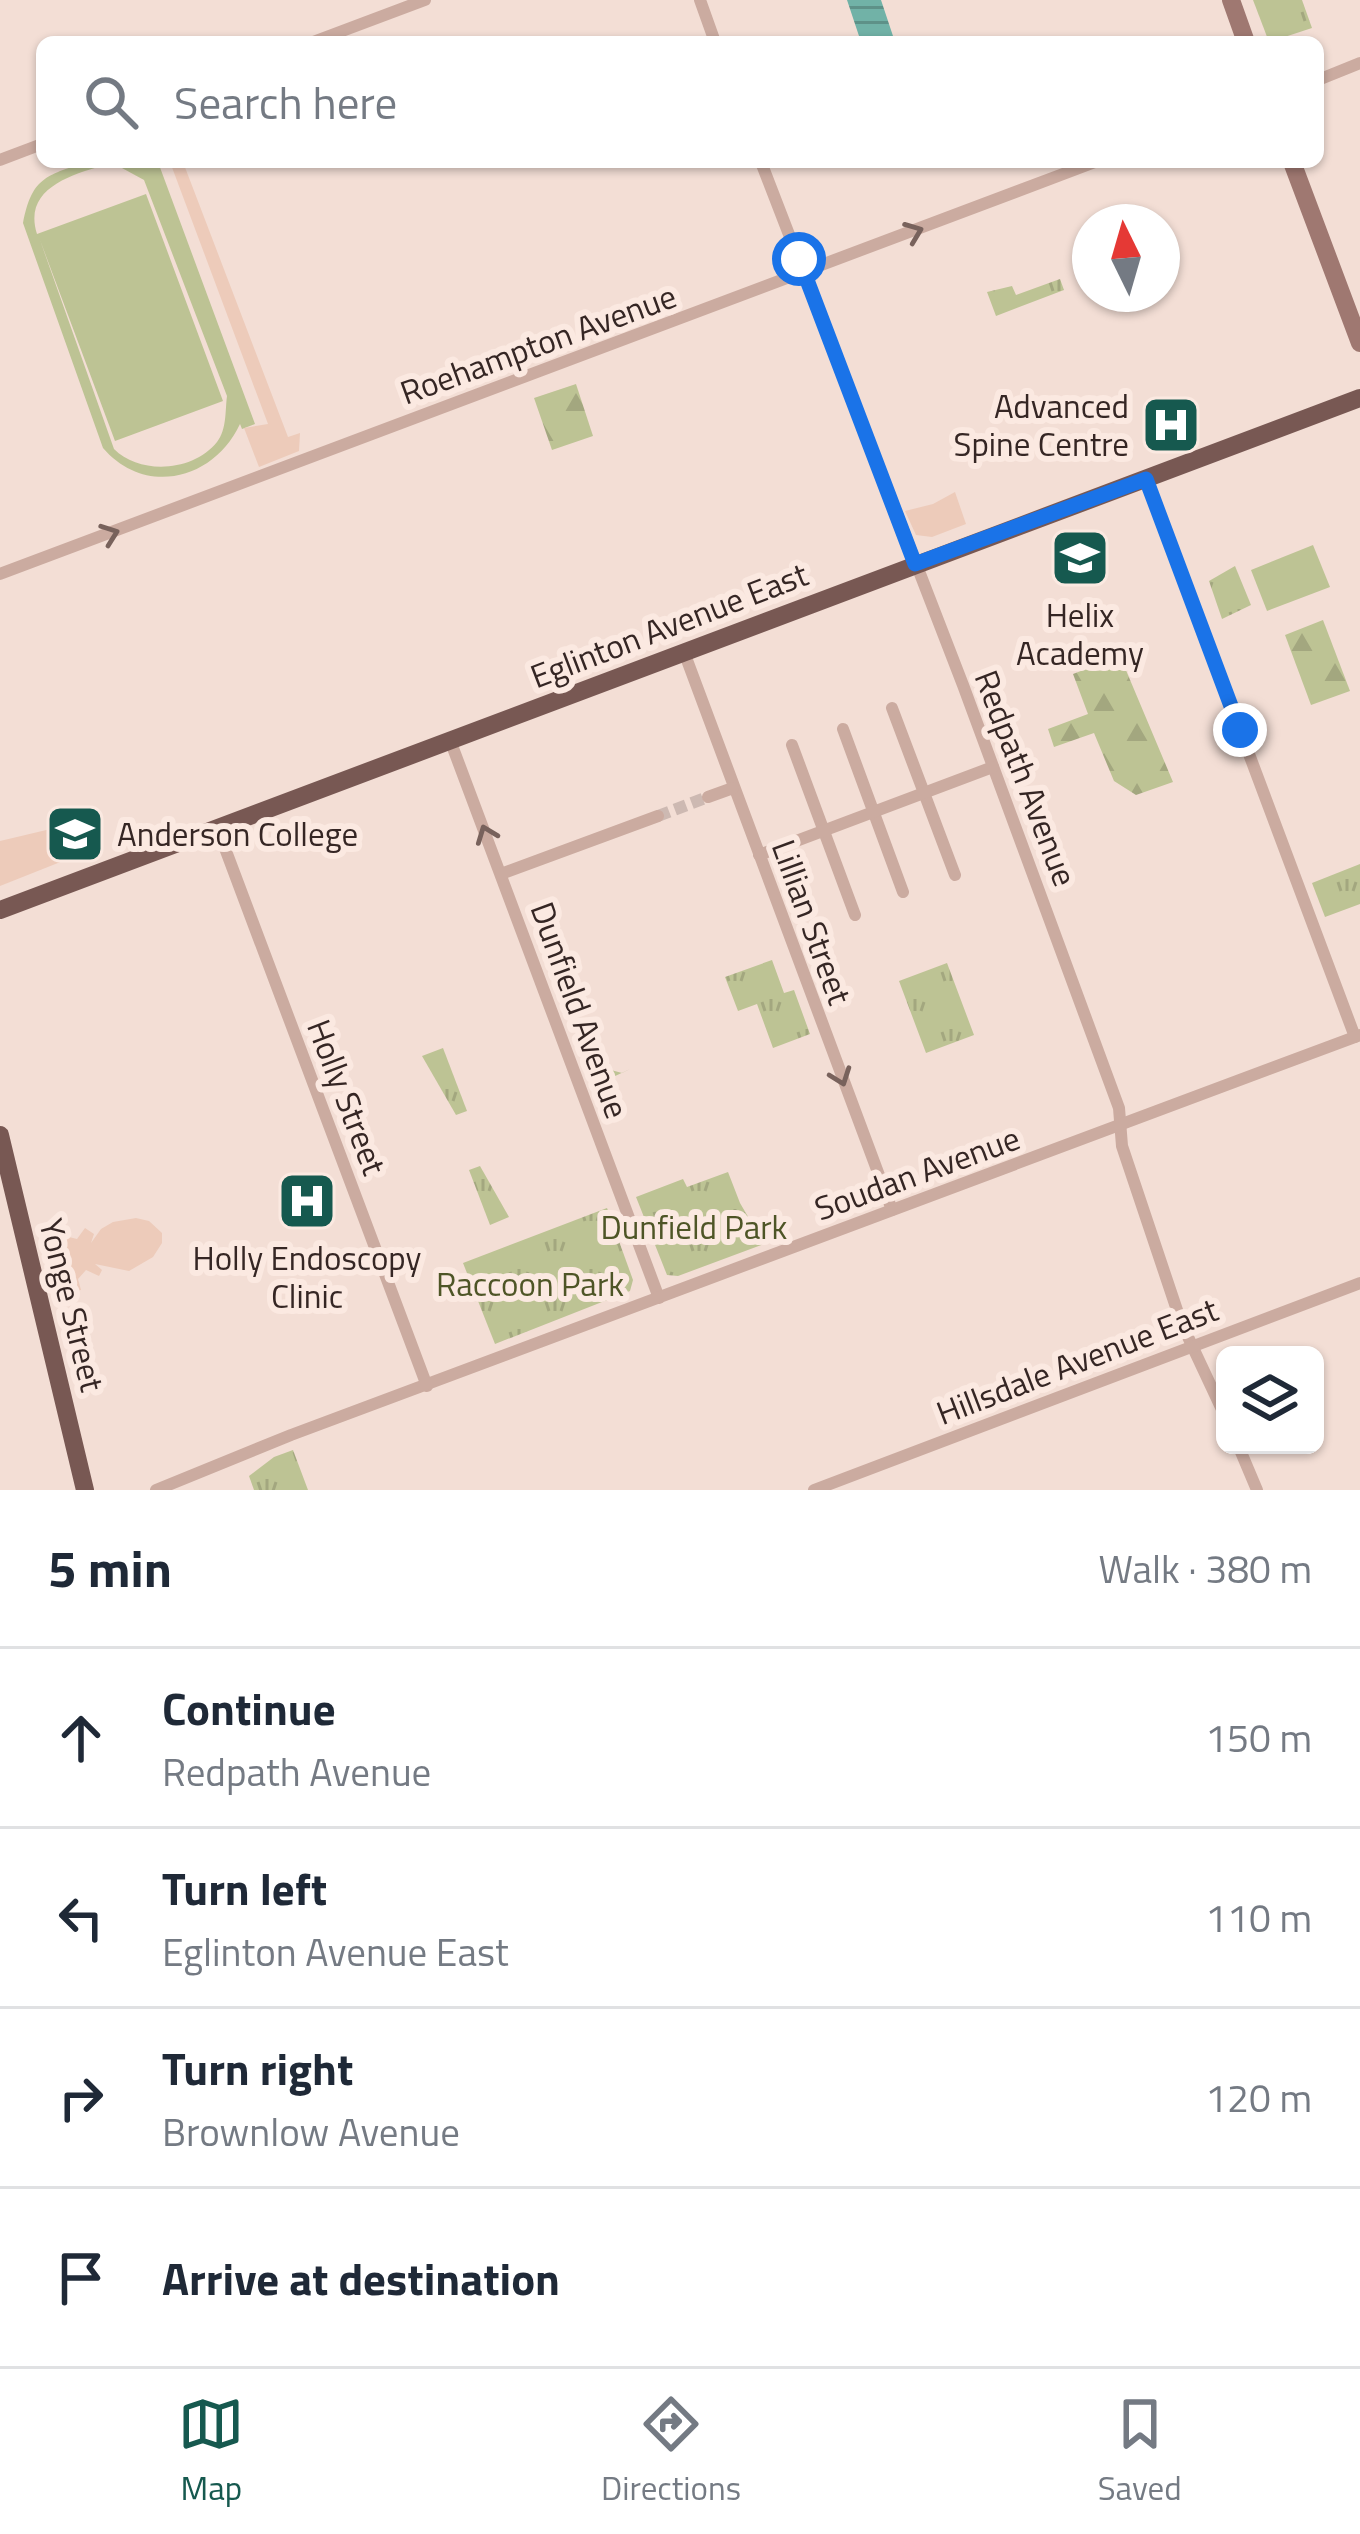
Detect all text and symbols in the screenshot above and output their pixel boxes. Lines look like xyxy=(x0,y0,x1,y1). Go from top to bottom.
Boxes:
search box xyxy=(36,36,1324,168)
text: Search here xyxy=(174,68,397,136)
icon: search xyxy=(78,69,144,135)
north arrow xyxy=(1072,204,1180,312)
one-way arrow xyxy=(903,221,924,246)
route start xyxy=(772,232,826,286)
street label: Roehampton Avenue xyxy=(393,271,683,417)
place label: Advanced Spine Centre xyxy=(954,381,1129,469)
hospital icon: Advanced Spine Centre xyxy=(1140,394,1202,456)
one-way arrow xyxy=(98,523,119,548)
school or university icon: Helix Academy xyxy=(1049,527,1111,589)
street label: Eglinton Avenue East xyxy=(523,549,815,701)
place label: Helix Academy xyxy=(1016,590,1144,678)
street label: Redpath Avenue xyxy=(962,663,1090,893)
route end xyxy=(1213,703,1267,757)
school or university icon: Anderson College xyxy=(44,803,106,865)
place label: Anderson College xyxy=(117,809,358,859)
one-way arrow xyxy=(476,825,501,846)
street label: Lillian Street xyxy=(759,833,865,1012)
street label: Dunfield Avenue xyxy=(518,895,642,1125)
street label: Holly Street xyxy=(294,1012,400,1182)
one-way arrow xyxy=(827,1065,851,1086)
street label: Soudan Avenue xyxy=(807,1113,1027,1233)
hospital icon: Holly Endoscopy Clinic xyxy=(276,1170,338,1232)
park label: Dunfield Park xyxy=(601,1202,788,1252)
street label: Yonge Street xyxy=(26,1213,118,1397)
place label: Holly Endoscopy Clinic xyxy=(193,1233,421,1321)
park label: Raccoon Park xyxy=(436,1259,624,1309)
street label: Hillsdale Avenue East xyxy=(929,1284,1225,1438)
map controls xyxy=(1216,1346,1324,1454)
button: layers xyxy=(1216,1346,1324,1454)
text: 5 min xyxy=(48,1529,172,1607)
text: Walk · 380 m xyxy=(1098,1539,1312,1598)
text: Continue xyxy=(162,1674,336,1742)
icon: ahead xyxy=(48,1705,114,1771)
text: 150 m xyxy=(1205,1708,1312,1767)
text: Redpath Avenue xyxy=(162,1742,431,1801)
text: Turn left xyxy=(162,1854,327,1922)
icon: left xyxy=(48,1885,114,1951)
text: 110 m xyxy=(1205,1888,1312,1947)
text: Eglinton Avenue East xyxy=(162,1922,509,1981)
text: Turn right xyxy=(162,2034,353,2102)
icon: right xyxy=(48,2065,114,2131)
text: 120 m xyxy=(1205,2068,1312,2127)
text: Brownlow Avenue xyxy=(162,2102,460,2161)
text: Arrive at destination xyxy=(162,2244,560,2312)
icon: arrive xyxy=(48,2245,114,2311)
tab: Map xyxy=(178,2391,244,2513)
tab: Directions xyxy=(601,2391,741,2513)
tab: Saved xyxy=(1098,2391,1182,2513)

